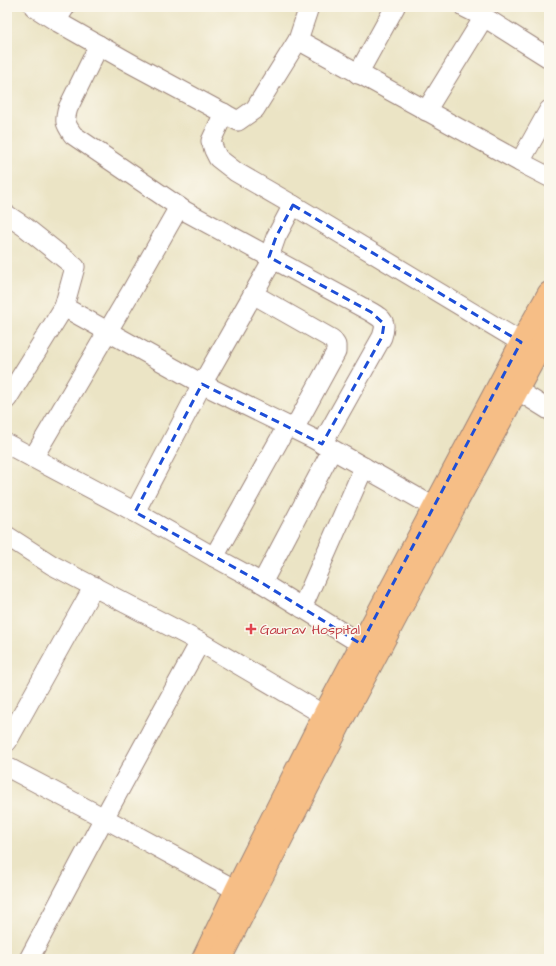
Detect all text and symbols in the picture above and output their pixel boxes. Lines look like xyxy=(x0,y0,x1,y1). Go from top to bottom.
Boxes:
place label: Gaurav Hospital xyxy=(260,620,360,640)
marker: Gaurav Hospital xyxy=(245,623,257,635)

